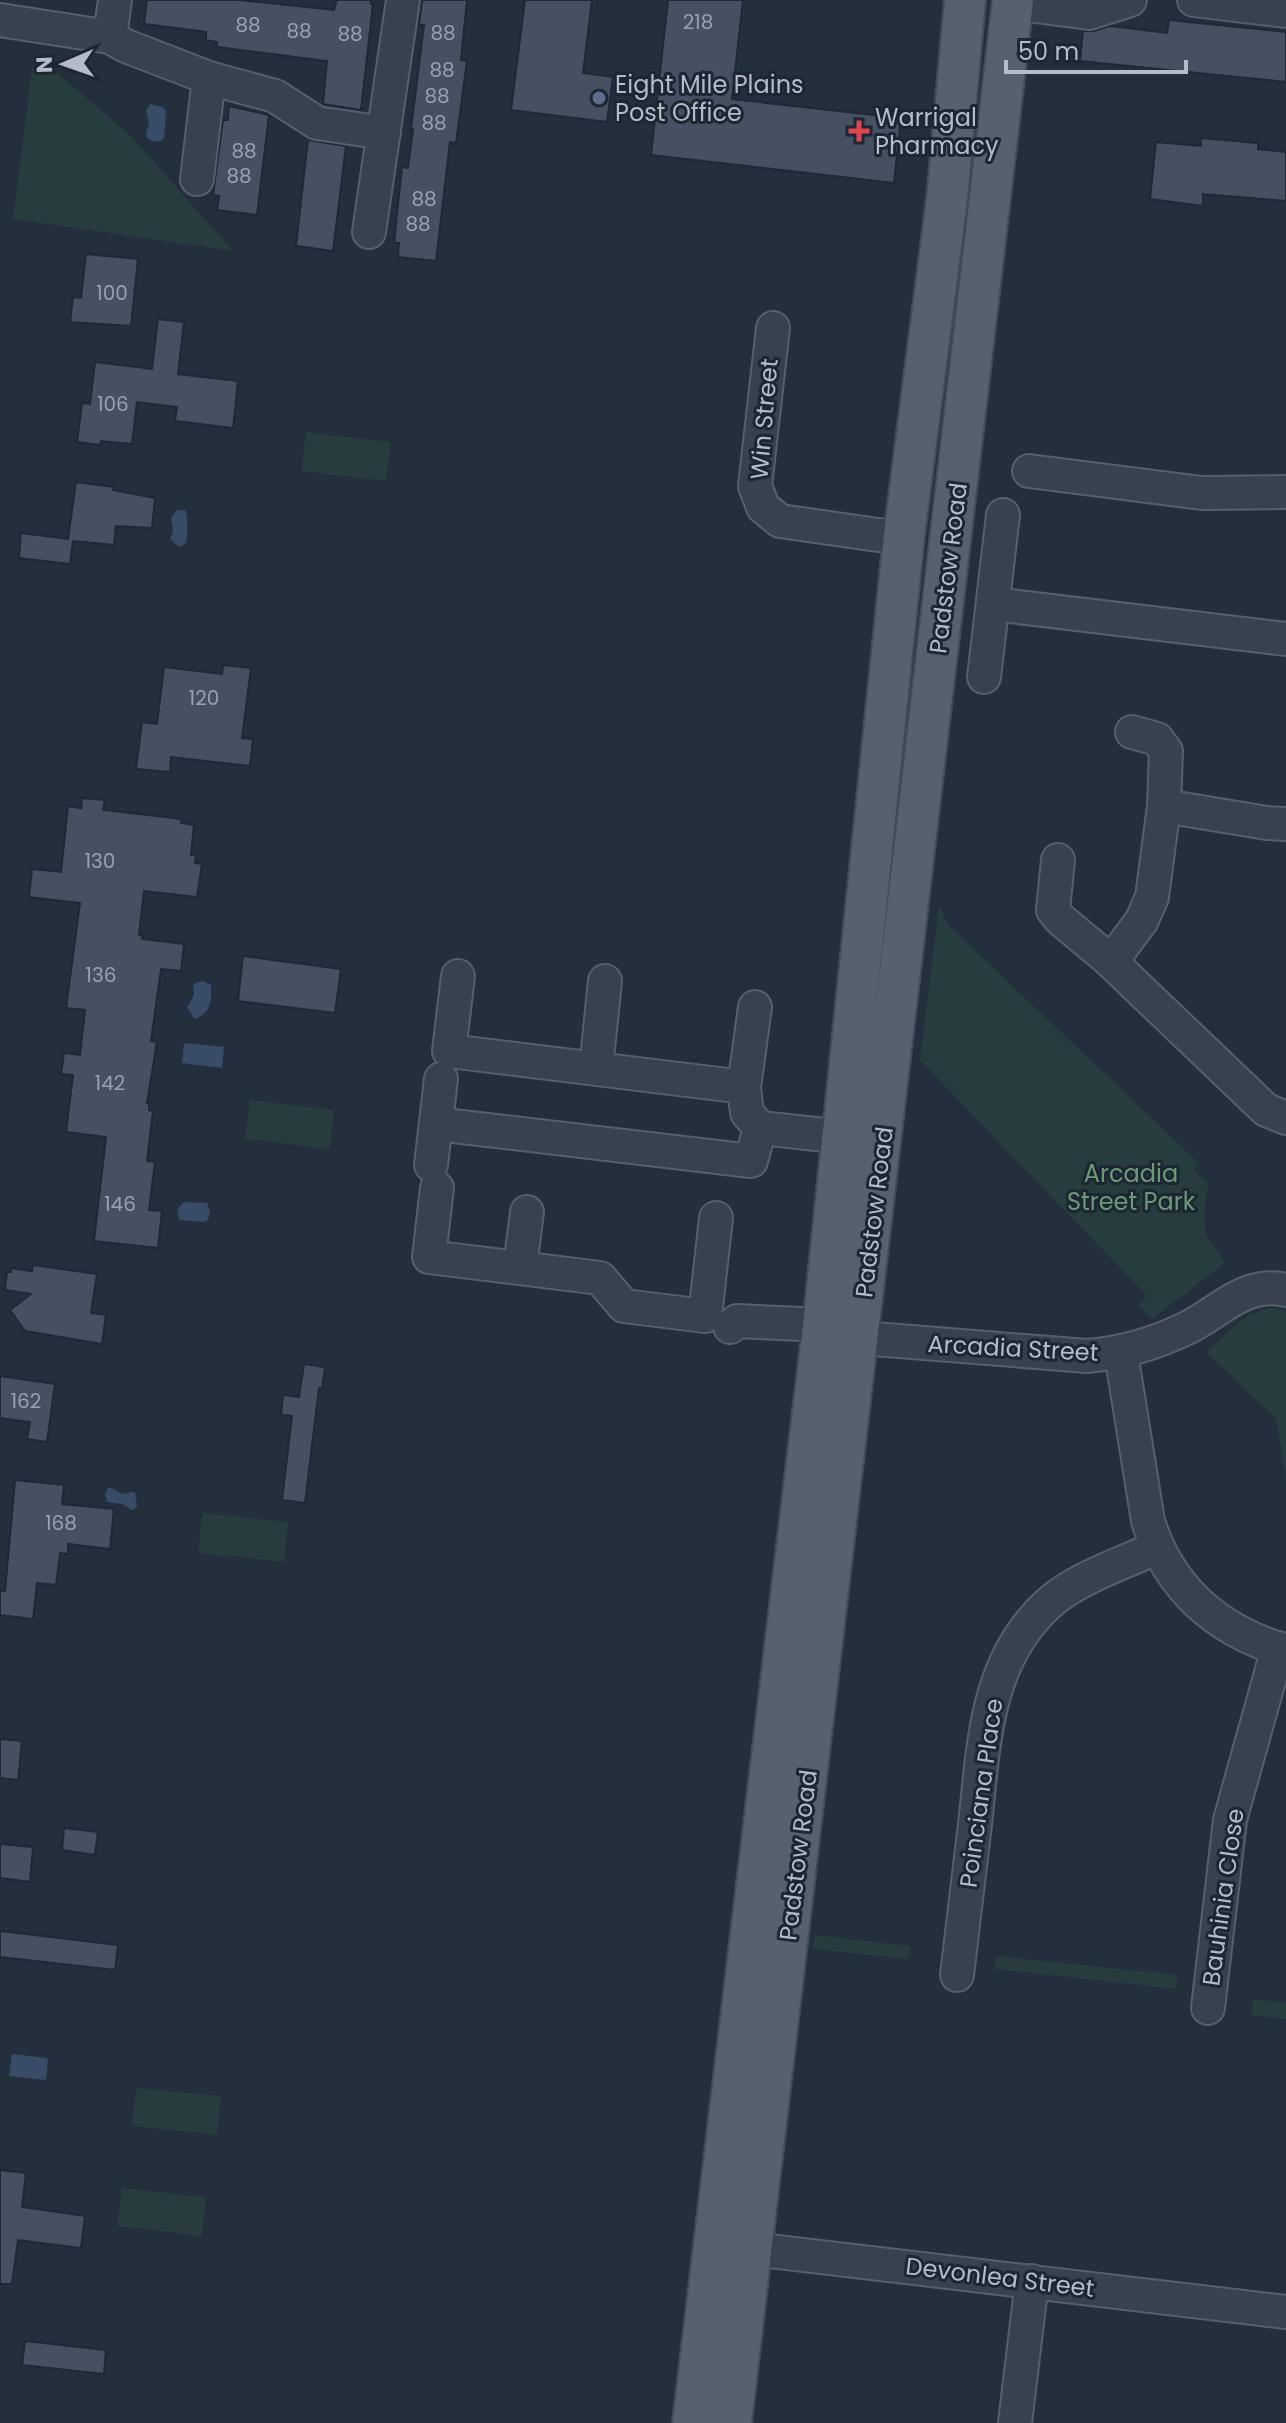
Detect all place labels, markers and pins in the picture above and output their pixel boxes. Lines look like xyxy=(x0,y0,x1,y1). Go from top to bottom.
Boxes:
place label: Eight Mile Plains Post Office xyxy=(615,68,804,129)
marker: Eight Mile Plains Post Office xyxy=(590,89,608,107)
place label: Warrigal Pharmacy xyxy=(875,101,999,162)
marker: Warrigal Pharmacy xyxy=(850,122,868,140)

